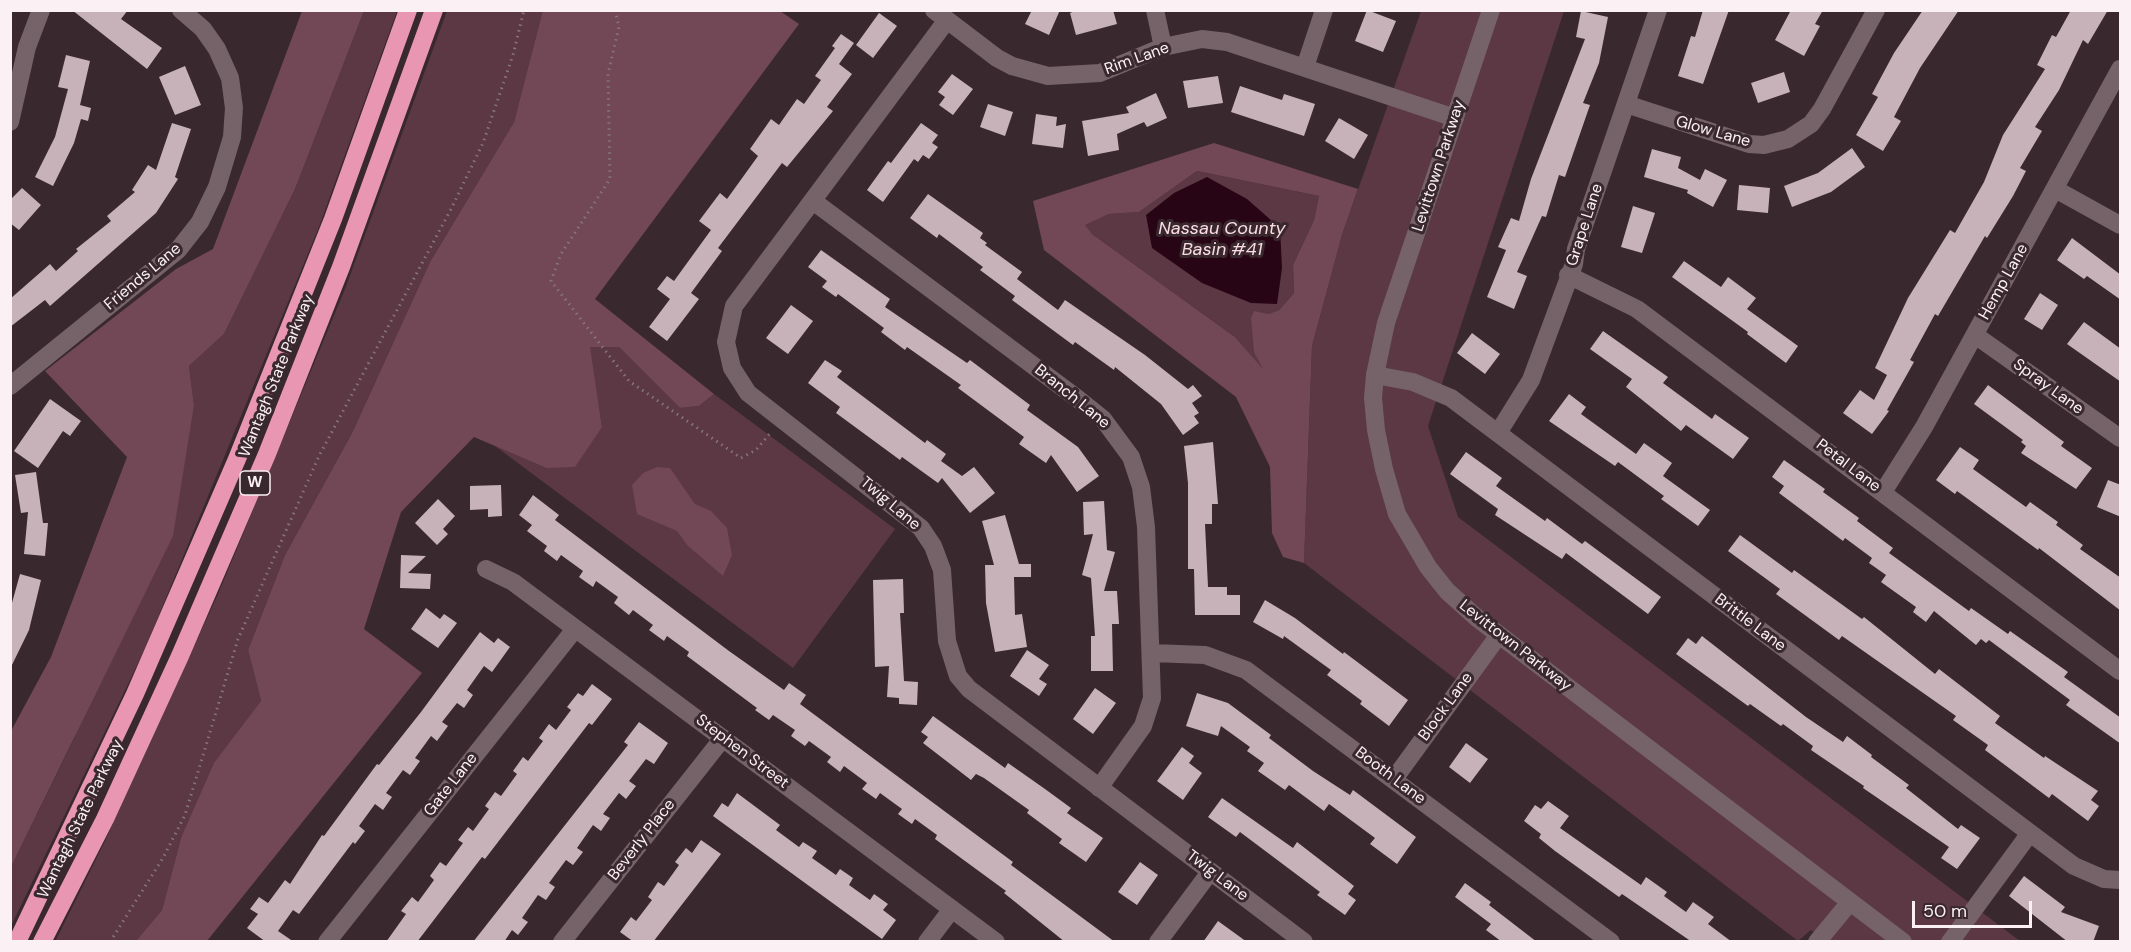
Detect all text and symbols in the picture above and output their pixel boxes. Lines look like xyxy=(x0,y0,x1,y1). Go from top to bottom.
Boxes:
street label: Rim Lane xyxy=(1102,38,1172,80)
street label: Levittown Parkway xyxy=(1409,98,1469,234)
street label: Glow Lane xyxy=(1673,112,1753,152)
street label: Grape Lane xyxy=(1563,181,1607,269)
water label: Nassau County Basin #41 xyxy=(1158,218,1286,260)
street label: Friends Lane xyxy=(101,239,185,315)
street label: Hemp Lane xyxy=(1975,241,2033,323)
street label: Wantagh State Parkway xyxy=(235,292,319,460)
street label: Spray Lane xyxy=(2009,355,2087,419)
street label: Branch Lane xyxy=(1030,361,1114,433)
street label: Petal Lane xyxy=(1812,436,1884,496)
road number: W xyxy=(240,471,270,495)
street label: Twig Lane xyxy=(856,473,924,535)
street label: Brittle Lane xyxy=(1711,590,1789,656)
street label: Levittown Parkway xyxy=(1455,596,1575,696)
street label: Block Lane xyxy=(1415,669,1477,745)
street label: Stephen Street xyxy=(692,711,792,793)
street label: Wantagh State Parkway xyxy=(34,736,128,902)
street label: Booth Lane xyxy=(1351,743,1429,809)
street label: Gate Lane xyxy=(420,749,482,821)
street label: Beverly Place xyxy=(604,795,680,885)
street label: Twig Lane xyxy=(1182,846,1252,906)
scale bar xyxy=(1915,889,2035,927)
text: 50 m xyxy=(1923,899,1967,923)

